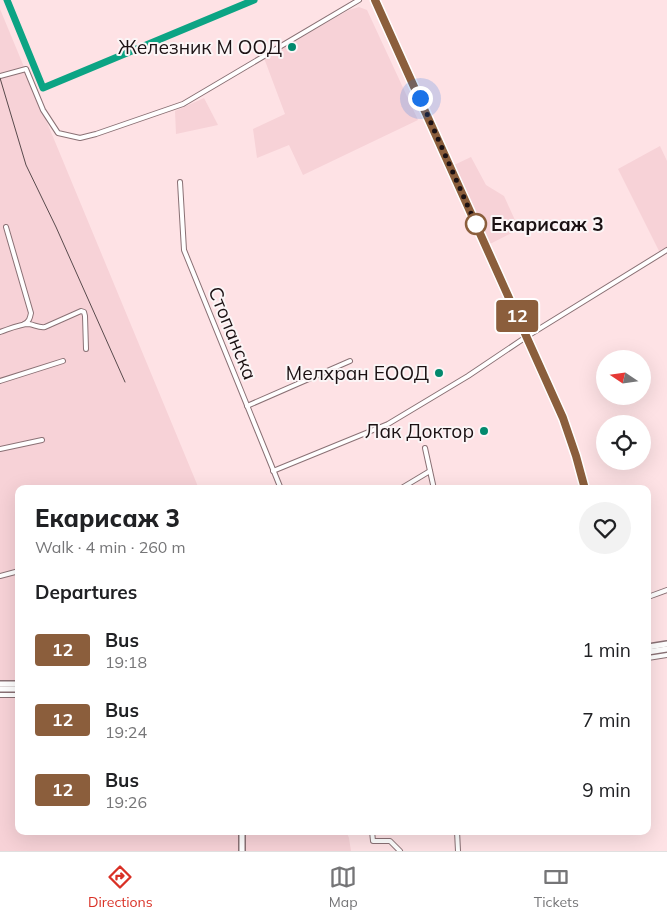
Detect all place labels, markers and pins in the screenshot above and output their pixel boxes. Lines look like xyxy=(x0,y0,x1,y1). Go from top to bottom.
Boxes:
place label: Железник М ООД xyxy=(118,35,282,59)
marker: Железник М ООД xyxy=(286,41,298,53)
place label: Екарисаж 3 xyxy=(491,212,604,236)
marker: Екарисаж 3 xyxy=(465,213,487,235)
place label: Мелхран ЕООД xyxy=(286,361,429,385)
marker: Мелхран ЕООД xyxy=(433,367,445,379)
place label: Лак Доктор xyxy=(365,419,474,443)
marker: Лак Доктор xyxy=(478,425,490,437)

